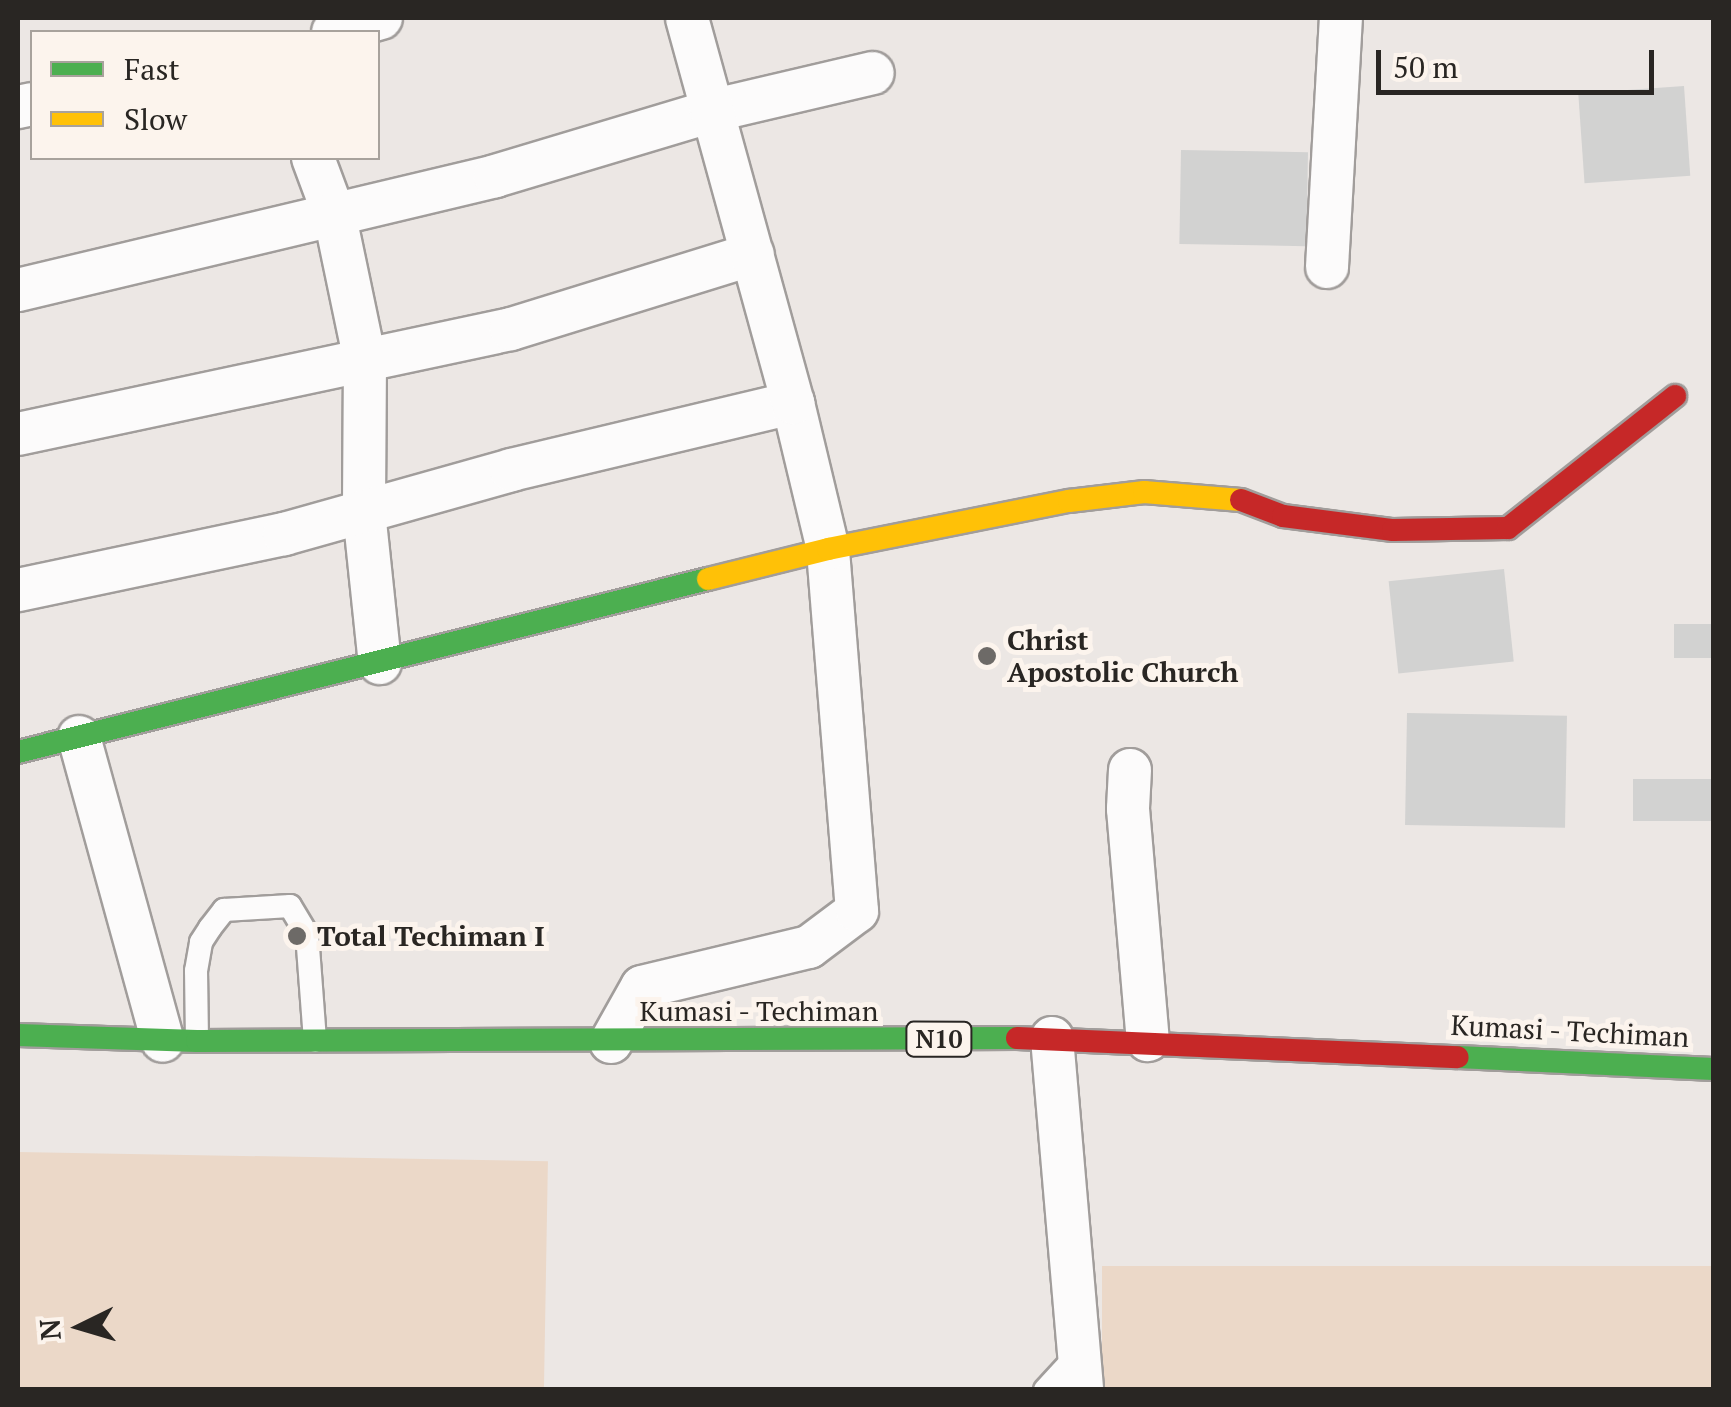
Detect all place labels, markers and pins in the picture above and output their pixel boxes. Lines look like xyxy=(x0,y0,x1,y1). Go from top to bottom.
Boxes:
place label: Christ Apostolic Church xyxy=(1007,623,1238,689)
marker: Christ Apostolic Church xyxy=(976,645,998,667)
place label: Total Techiman I xyxy=(317,919,545,953)
marker: Total Techiman I xyxy=(286,925,308,947)

